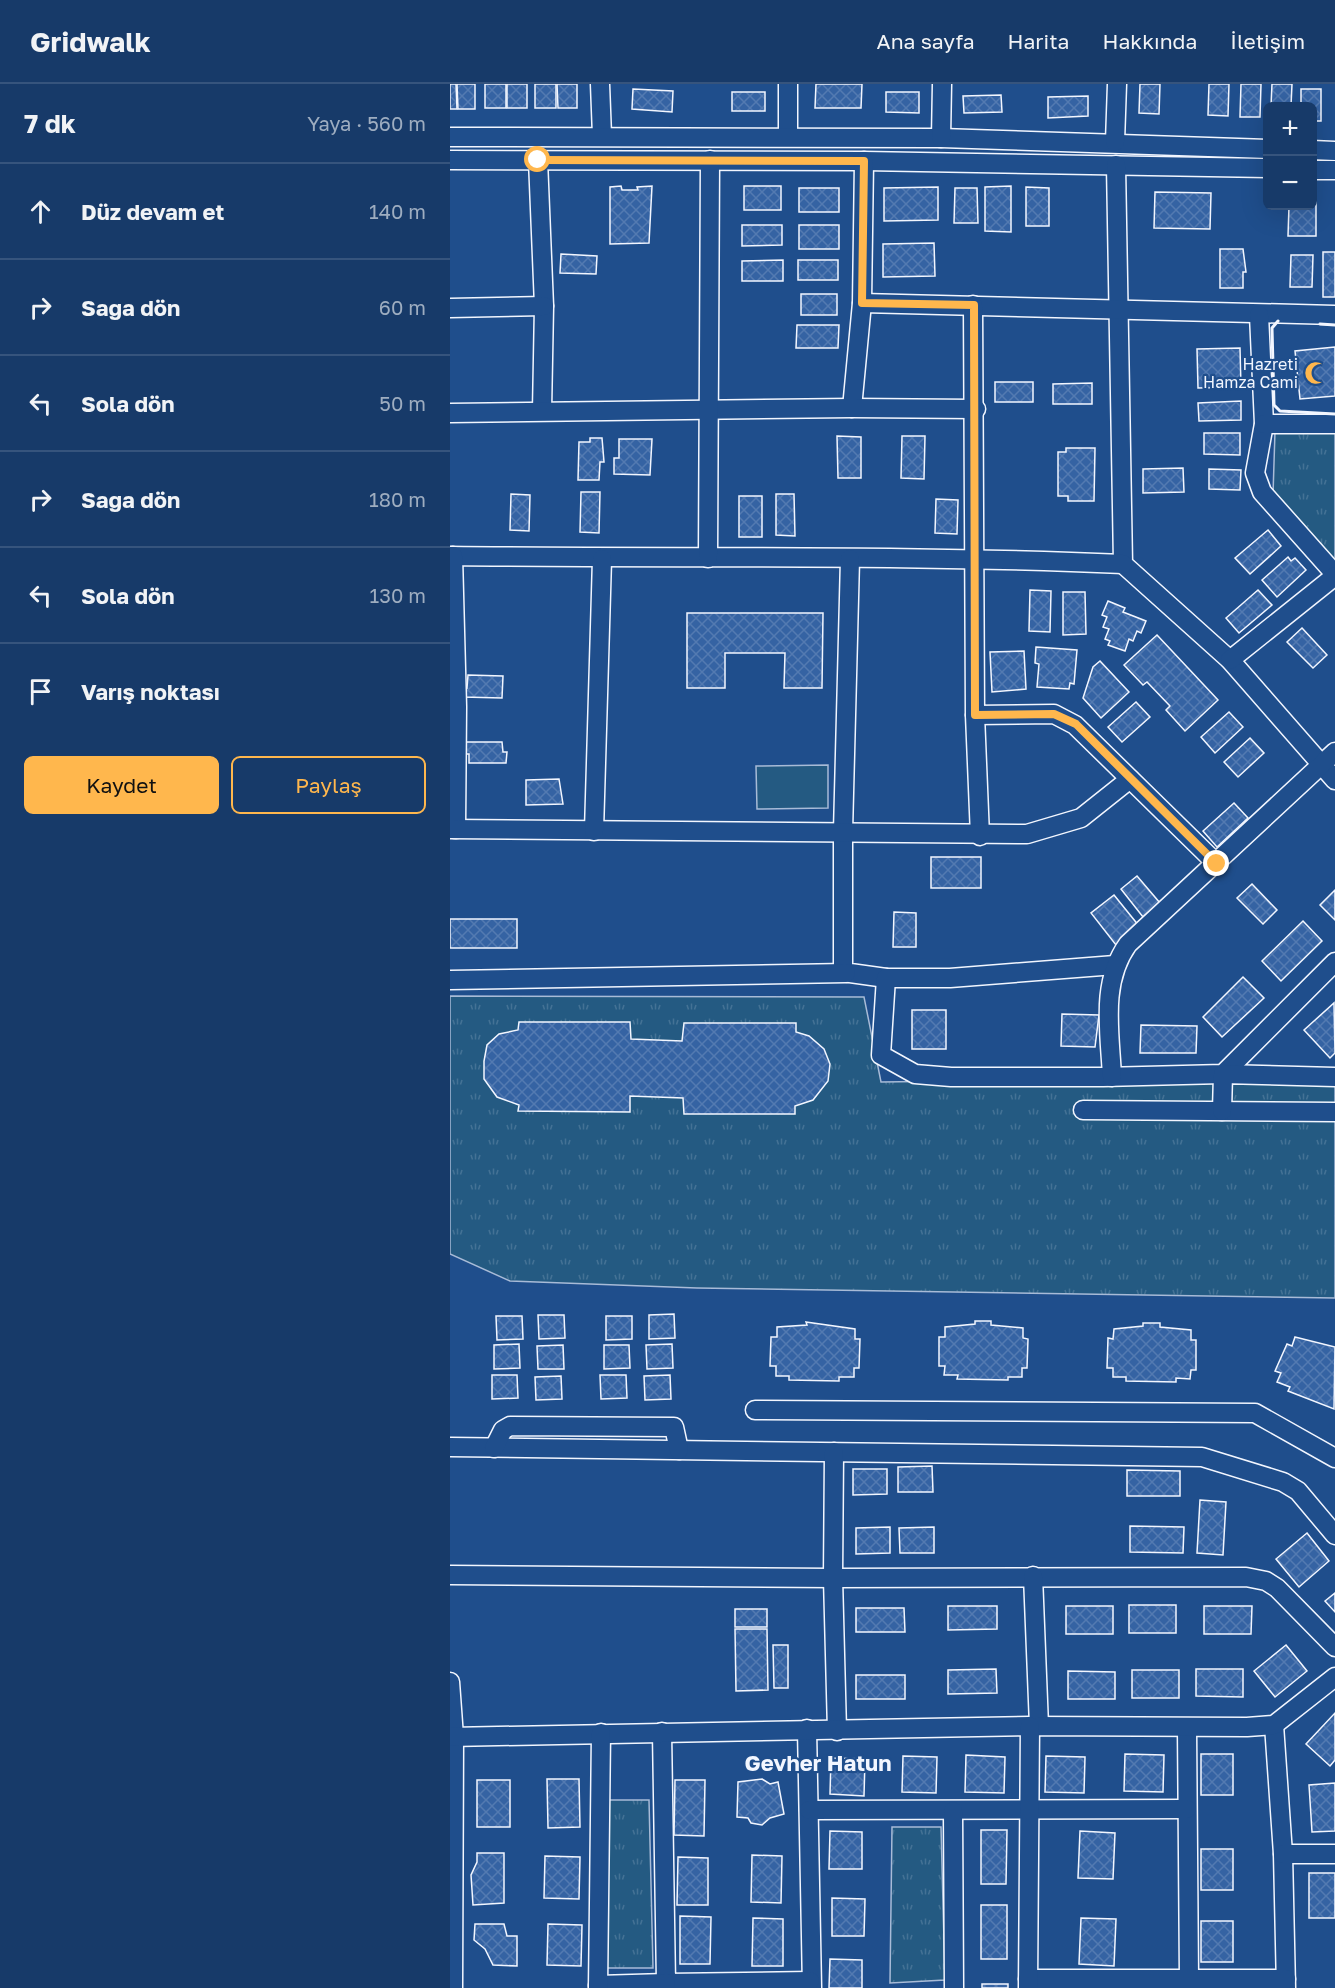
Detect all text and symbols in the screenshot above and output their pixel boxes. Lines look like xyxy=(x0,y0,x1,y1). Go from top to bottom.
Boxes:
text: Gridwalk xyxy=(30,25,151,58)
text: Ana sayfa xyxy=(877,28,975,54)
text: Harita xyxy=(1008,28,1069,54)
text: Hakkında xyxy=(1102,28,1197,54)
text: İletişim xyxy=(1230,28,1305,54)
map controls xyxy=(1263,102,1317,210)
button: + xyxy=(1263,102,1317,156)
text: 7 dk xyxy=(24,108,76,139)
text: Yaya · 560 m xyxy=(307,111,426,135)
route start xyxy=(524,146,550,172)
button: − xyxy=(1263,156,1317,210)
icon: ahead xyxy=(24,195,57,228)
text: Düz devam et xyxy=(81,198,224,225)
text: 140 m xyxy=(369,199,426,223)
icon: right xyxy=(24,291,57,324)
text: Sağa dön xyxy=(81,294,180,321)
text: 60 m xyxy=(379,295,426,319)
place label: Hazreti Hamza Cami xyxy=(1203,354,1298,392)
mosque icon: Hazreti Hamza Cami xyxy=(1303,360,1329,386)
icon: left xyxy=(24,387,57,420)
text: Sola dön xyxy=(81,390,175,417)
text: 50 m xyxy=(379,391,426,415)
icon: right xyxy=(24,483,57,516)
text: Sağa dön xyxy=(81,486,180,513)
text: 180 m xyxy=(369,487,426,511)
icon: left xyxy=(24,579,57,612)
text: Sola dön xyxy=(81,582,175,609)
text: 130 m xyxy=(370,583,426,607)
icon: arrive xyxy=(24,675,57,708)
text: Varış noktası xyxy=(81,678,220,705)
button: Kaydet xyxy=(24,756,219,814)
button: Paylaş xyxy=(231,756,426,814)
route end xyxy=(1203,850,1229,876)
district label: Gevher Hatun xyxy=(745,1749,891,1776)

